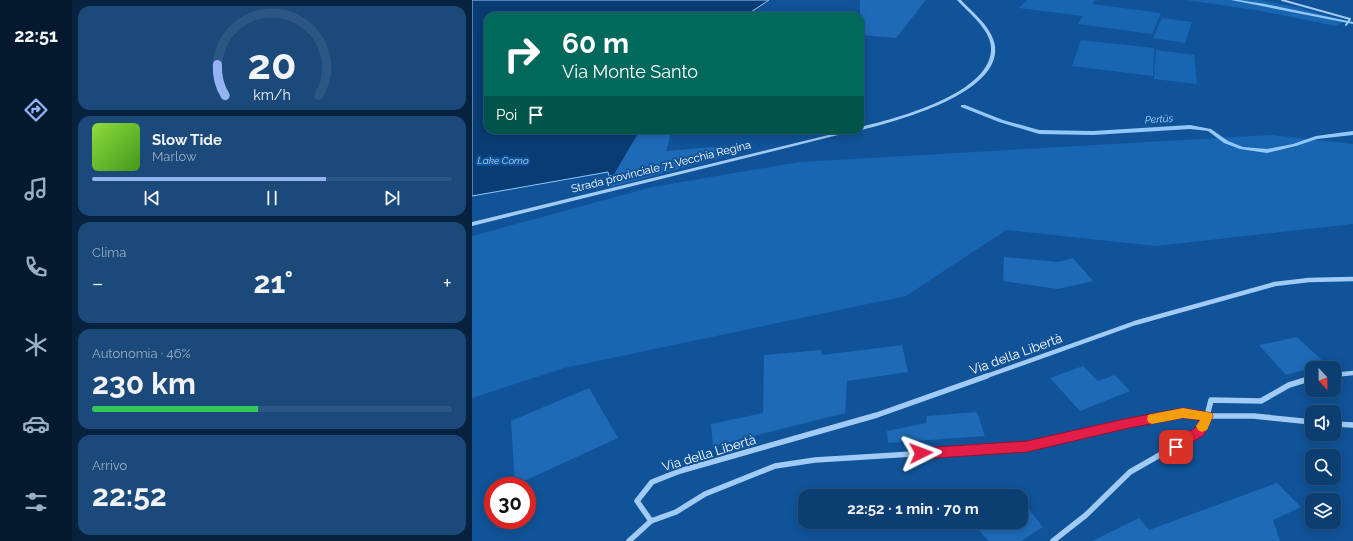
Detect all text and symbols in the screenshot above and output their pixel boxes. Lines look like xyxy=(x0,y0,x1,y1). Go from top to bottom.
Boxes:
text: 22:51 xyxy=(14,25,58,46)
text: 60 m xyxy=(562,27,629,60)
icon: right xyxy=(496,28,548,80)
text: 20 xyxy=(248,40,296,89)
text: Via Monte Santo xyxy=(562,61,698,82)
text: km/h xyxy=(253,87,291,103)
icon: directions xyxy=(22,96,50,124)
icon: arrive xyxy=(525,104,547,126)
text: Poi xyxy=(496,106,517,124)
water label: Pertüs xyxy=(1144,113,1174,125)
text: Slow Tide xyxy=(152,131,222,149)
street label: Strada provinciale 71 Vecchia Regina xyxy=(570,138,752,196)
text: Marlow xyxy=(152,149,197,164)
water label: Lake Como xyxy=(477,155,529,166)
icon: music xyxy=(22,175,50,203)
icon: previous xyxy=(141,187,163,209)
icon: pause xyxy=(261,187,283,209)
icon: next xyxy=(381,187,403,209)
text: Clima xyxy=(92,245,126,260)
icon: phone xyxy=(22,253,50,281)
text: 21° xyxy=(254,265,293,300)
text: − xyxy=(92,270,104,296)
text: + xyxy=(443,270,452,296)
street label: Via della Libertà xyxy=(968,330,1064,378)
icon: climate xyxy=(22,331,50,359)
text: Autonomia · 46% xyxy=(92,346,191,361)
north arrow xyxy=(1305,361,1341,397)
map controls xyxy=(1305,361,1341,529)
text: 230 km xyxy=(92,366,196,401)
button: sound xyxy=(1305,405,1341,441)
icon: car xyxy=(22,410,50,438)
pin xyxy=(1159,430,1193,464)
street label: Via della Libertà xyxy=(660,432,758,474)
position arrow xyxy=(900,432,942,474)
icon: arrive xyxy=(1165,436,1187,458)
button: search xyxy=(1305,449,1341,485)
text: Arrivo xyxy=(92,458,127,473)
speed limit sign: 30 xyxy=(484,477,536,529)
text: 22:52 xyxy=(92,478,167,513)
icon: filters xyxy=(22,488,50,516)
button: layers xyxy=(1305,493,1341,529)
text: 22:52 · 1 min · 70 m xyxy=(847,500,979,518)

